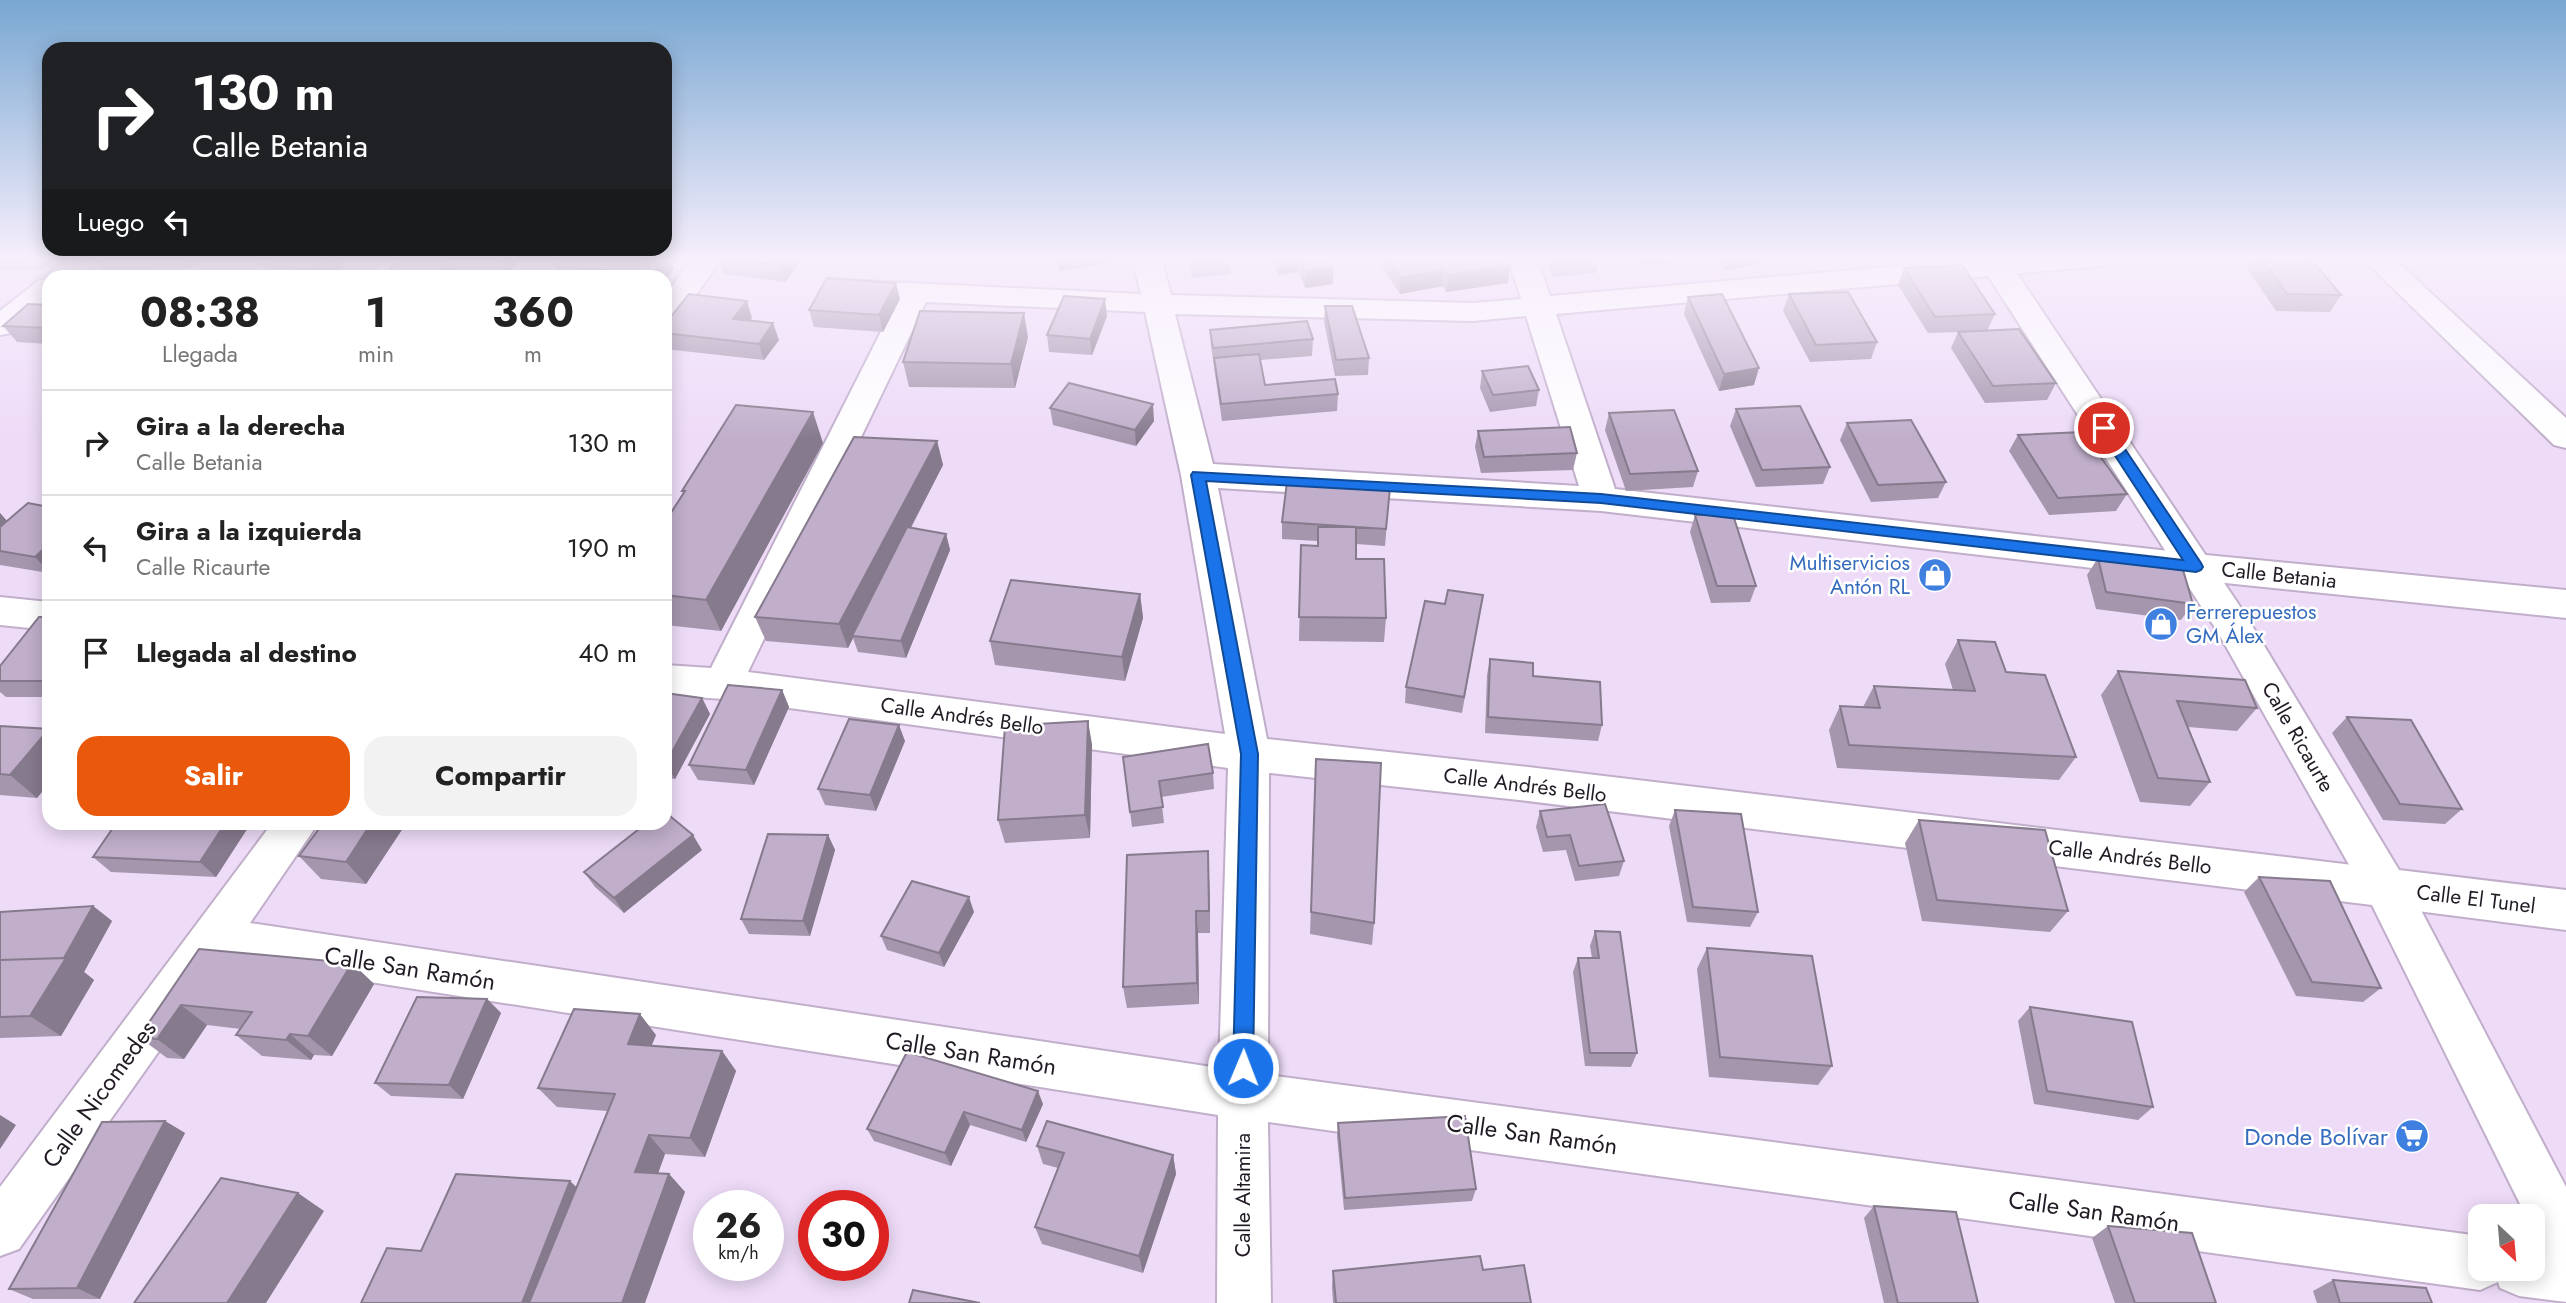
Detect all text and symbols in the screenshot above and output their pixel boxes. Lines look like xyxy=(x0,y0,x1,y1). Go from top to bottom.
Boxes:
text: 130 m xyxy=(192,58,335,128)
icon: right xyxy=(77,70,168,161)
text: Calle Betania xyxy=(192,123,368,169)
text: Luego xyxy=(77,203,144,241)
icon: left xyxy=(158,203,196,241)
text: 08:38 xyxy=(140,282,260,343)
text: 1 xyxy=(365,282,387,343)
text: 360 xyxy=(492,282,574,343)
text: Llegada xyxy=(162,337,238,371)
text: min xyxy=(358,337,394,371)
text: m xyxy=(524,337,542,371)
pin xyxy=(2074,398,2134,458)
text: Gira a la derecha xyxy=(136,407,345,445)
icon: arrive xyxy=(2085,409,2123,447)
icon: right xyxy=(77,424,115,462)
text: 130 m xyxy=(567,424,637,462)
text: Calle Betania xyxy=(136,445,263,479)
text: Gira a la izquierda xyxy=(136,512,362,550)
icon: left xyxy=(77,529,115,567)
text: 190 m xyxy=(567,529,637,567)
place label: Multiservicios Antón RL xyxy=(1789,548,1911,602)
text: Calle Ricaurte xyxy=(136,550,270,584)
street label: Calle Betania xyxy=(2220,554,2338,596)
shop icon: Multiservicios Antón RL xyxy=(1916,556,1954,594)
place label: Ferrerepuestos GM Álex xyxy=(2186,597,2317,651)
shop icon: Ferrerepuestos GM Álex xyxy=(2142,605,2180,643)
icon: arrive xyxy=(77,634,115,672)
text: Llegada al destino xyxy=(136,634,357,672)
text: 40 m xyxy=(578,634,637,672)
street label: Calle Ricaurte xyxy=(2254,676,2342,798)
street label: Calle Andrés Bello xyxy=(879,690,1045,742)
button: Salir xyxy=(77,736,350,816)
button: Compartir xyxy=(364,736,637,816)
street label: Calle Andrés Bello xyxy=(1442,760,1608,810)
street label: Calle Andrés Bello xyxy=(2047,832,2213,882)
street label: Calle El Tunel xyxy=(2415,877,2537,921)
street label: Calle San Ramón xyxy=(322,937,498,999)
street label: Calle Nicomedes xyxy=(33,1013,165,1175)
street label: Calle San Ramón xyxy=(883,1022,1059,1084)
position arrow xyxy=(1206,1031,1280,1105)
street label: Calle San Ramón xyxy=(1444,1105,1620,1163)
supermarket icon: Donde Bolívar xyxy=(2393,1117,2431,1155)
place label: Donde Bolívar xyxy=(2244,1119,2389,1154)
street label: Calle Altamira xyxy=(1228,1133,1258,1257)
street label: Calle San Ramón xyxy=(2006,1182,2182,1240)
speed limit sign: 30 xyxy=(798,1190,889,1281)
text: 26 xyxy=(715,1201,762,1251)
north arrow xyxy=(2468,1204,2544,1281)
map controls xyxy=(2468,1204,2545,1281)
text: km/h xyxy=(718,1240,759,1266)

